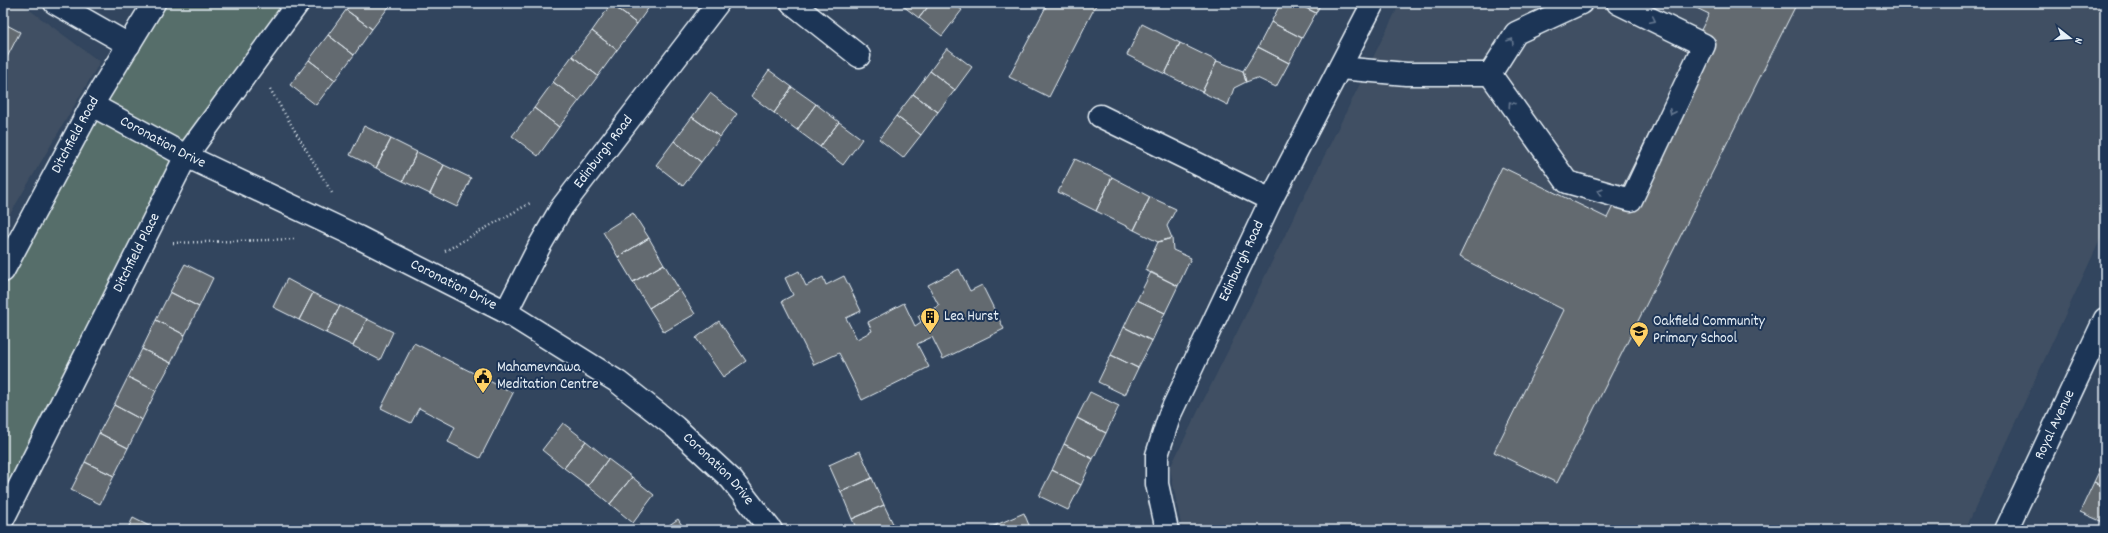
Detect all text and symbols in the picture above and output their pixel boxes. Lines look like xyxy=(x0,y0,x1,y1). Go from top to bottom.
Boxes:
one-way arrow xyxy=(1649,15,1657,23)
north arrow xyxy=(2050,18,2090,58)
text: N xyxy=(2069,35,2086,46)
one-way arrow xyxy=(1506,38,1514,45)
street label: Ditchfield Road xyxy=(46,92,106,178)
one-way arrow xyxy=(1508,101,1516,108)
one-way arrow xyxy=(1669,108,1677,115)
street label: Coronation Drive xyxy=(115,111,209,175)
street label: Edinburgh Road xyxy=(569,111,639,193)
one-way arrow xyxy=(1597,188,1603,196)
street label: Ditchfield Place xyxy=(108,209,167,297)
street label: Edinburgh Road xyxy=(1214,217,1271,305)
street label: Coronation Drive xyxy=(406,254,501,317)
building icon: Lea Hurst xyxy=(919,306,941,334)
place label: Lea Hurst xyxy=(944,306,999,328)
place label: Oakfield Community Primary School xyxy=(1653,311,1766,350)
school or university icon: Oakfield Community Primary School xyxy=(1628,320,1650,348)
place label: Mahamevnawa Meditation Centre xyxy=(497,357,599,396)
public building icon: Mahamevnawa Meditation Centre xyxy=(472,366,494,394)
street label: Royal Avenue xyxy=(2029,386,2081,464)
street label: Coronation Drive xyxy=(677,428,759,511)

